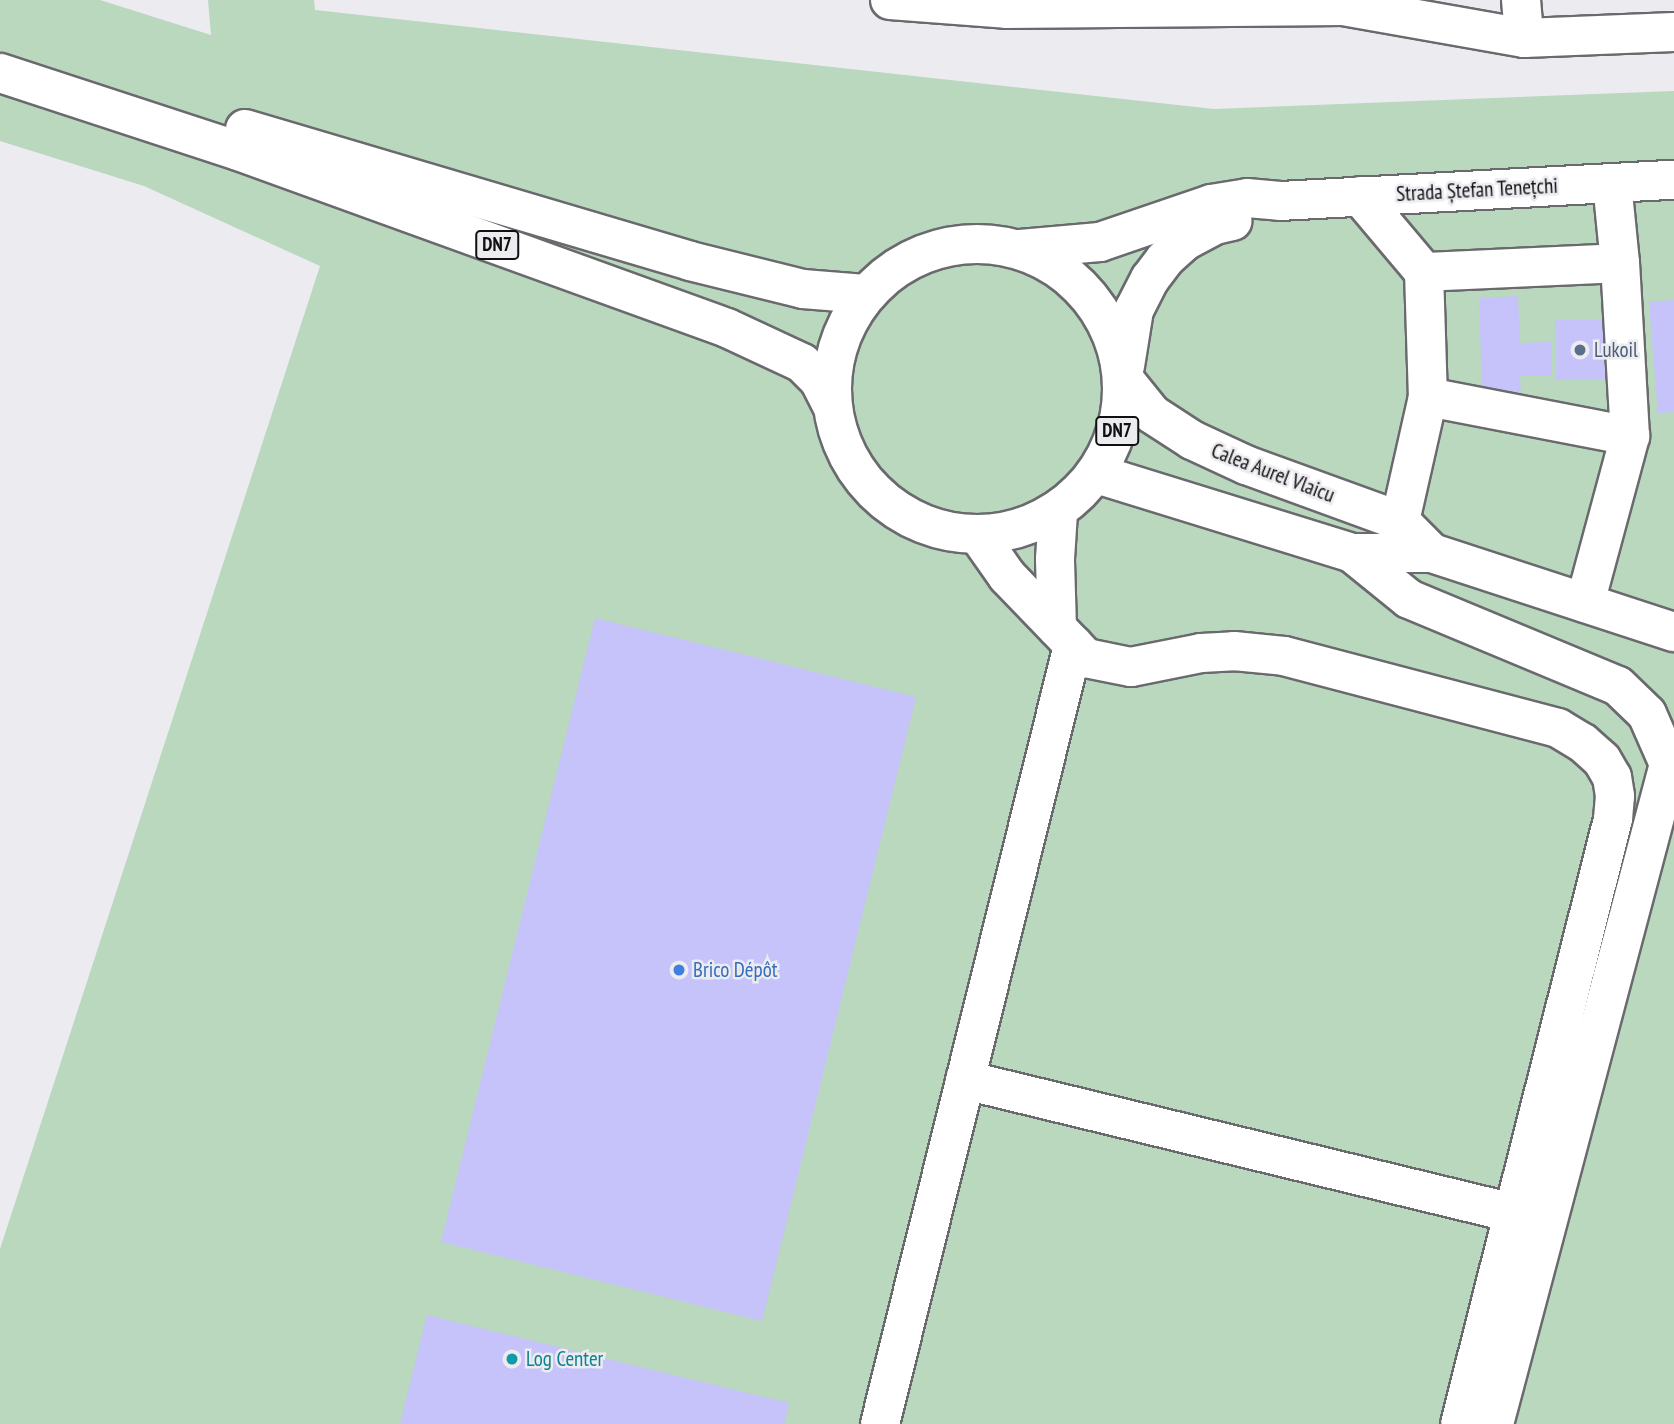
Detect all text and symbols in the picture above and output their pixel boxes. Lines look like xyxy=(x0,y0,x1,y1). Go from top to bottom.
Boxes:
street label: Strada Ștefan Tenețchi xyxy=(1395,173,1559,207)
road number: DN7 xyxy=(474,230,520,260)
place label: Lukoil xyxy=(1594,337,1638,363)
marker: Lukoil xyxy=(1572,342,1588,358)
road number: DN7 xyxy=(1094,416,1140,446)
street label: Calea Aurel Vlaicu xyxy=(1207,438,1339,508)
place label: Brico Dépôt xyxy=(693,957,778,983)
marker: Brico Dépôt xyxy=(671,962,687,978)
place label: Log Center xyxy=(526,1346,603,1372)
marker: Log Center xyxy=(504,1351,520,1367)

